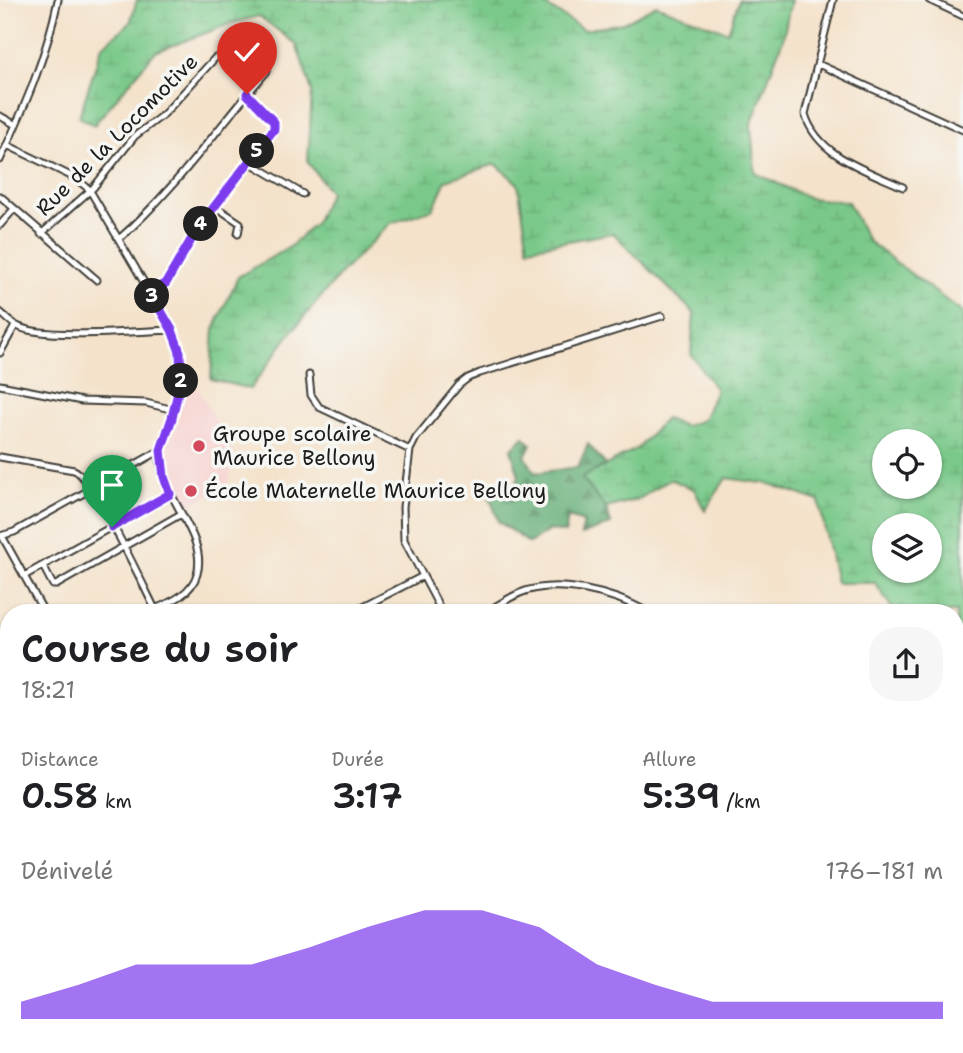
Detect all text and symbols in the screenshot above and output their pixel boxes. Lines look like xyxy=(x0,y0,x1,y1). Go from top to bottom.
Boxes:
pin xyxy=(217,22,277,94)
icon: check xyxy=(228,33,266,71)
street label: Rue de la Locomotive xyxy=(30,48,204,222)
pin: 5 xyxy=(240,134,274,168)
text: 5 xyxy=(251,138,262,163)
pin: 4 xyxy=(184,206,218,242)
text: 4 xyxy=(194,211,207,236)
pin: 3 xyxy=(134,278,170,314)
text: 3 xyxy=(145,283,158,308)
pin: 2 xyxy=(164,364,198,398)
text: 2 xyxy=(174,368,187,393)
place label: Groupe scolaire Maurice Bellony xyxy=(213,420,376,472)
map controls xyxy=(872,429,942,583)
button: locate xyxy=(872,429,942,499)
marker: Groupe scolaire Maurice Bellony xyxy=(191,438,207,454)
pin xyxy=(82,455,142,527)
icon: arrive xyxy=(93,466,131,504)
place label: École Maternelle Maurice Bellony xyxy=(205,476,546,505)
marker: École Maternelle Maurice Bellony xyxy=(183,483,199,499)
button: layers xyxy=(872,513,942,583)
text: Course du soir xyxy=(21,623,299,674)
button: share xyxy=(869,627,943,701)
text: 18:21 xyxy=(21,675,75,705)
text: Distance xyxy=(21,747,99,772)
text: Durée xyxy=(332,747,384,772)
text: Allure xyxy=(642,747,697,772)
text: 0.58 xyxy=(21,772,98,819)
text: 3:17 xyxy=(332,772,403,819)
text: 5:39 xyxy=(642,772,720,819)
text: km xyxy=(98,789,132,814)
text: /km xyxy=(720,789,761,814)
text: Dénivelé xyxy=(21,856,113,886)
text: 176–181 m xyxy=(826,856,943,886)

